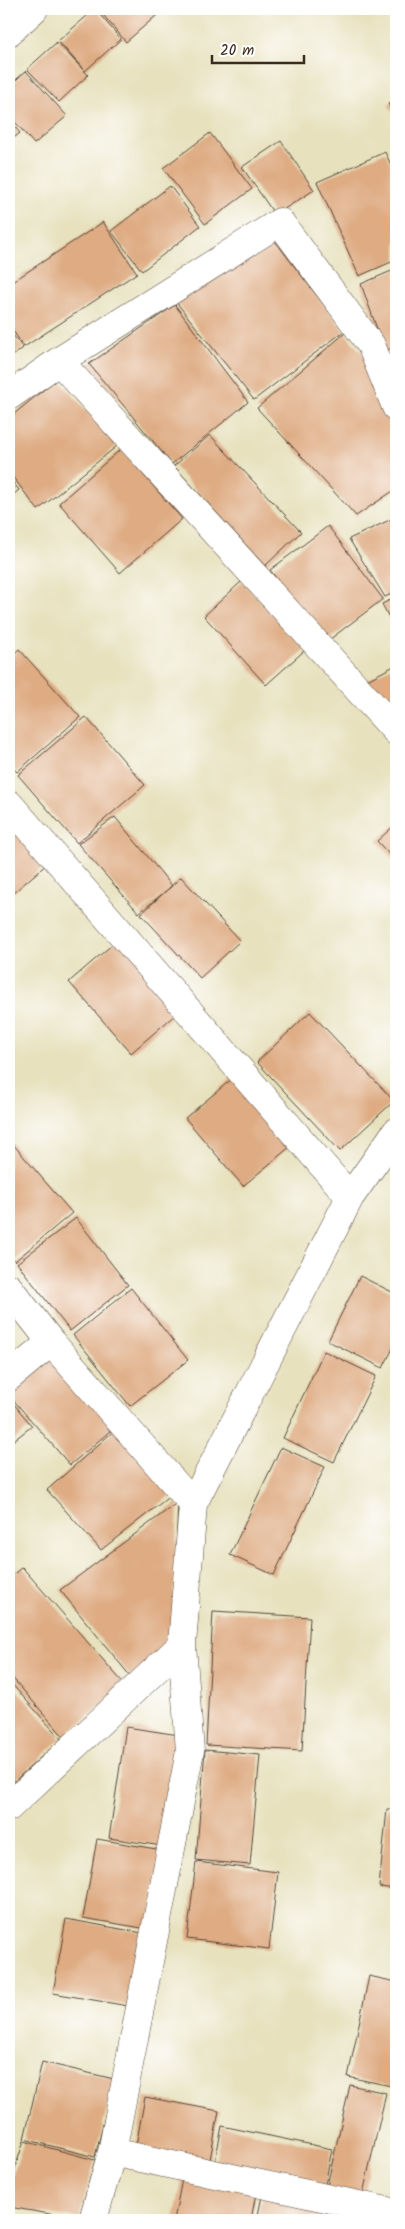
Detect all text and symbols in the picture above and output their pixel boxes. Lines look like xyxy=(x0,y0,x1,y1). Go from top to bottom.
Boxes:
scale bar xyxy=(212,32,305,64)
text: 20 m xyxy=(220,39,254,63)

